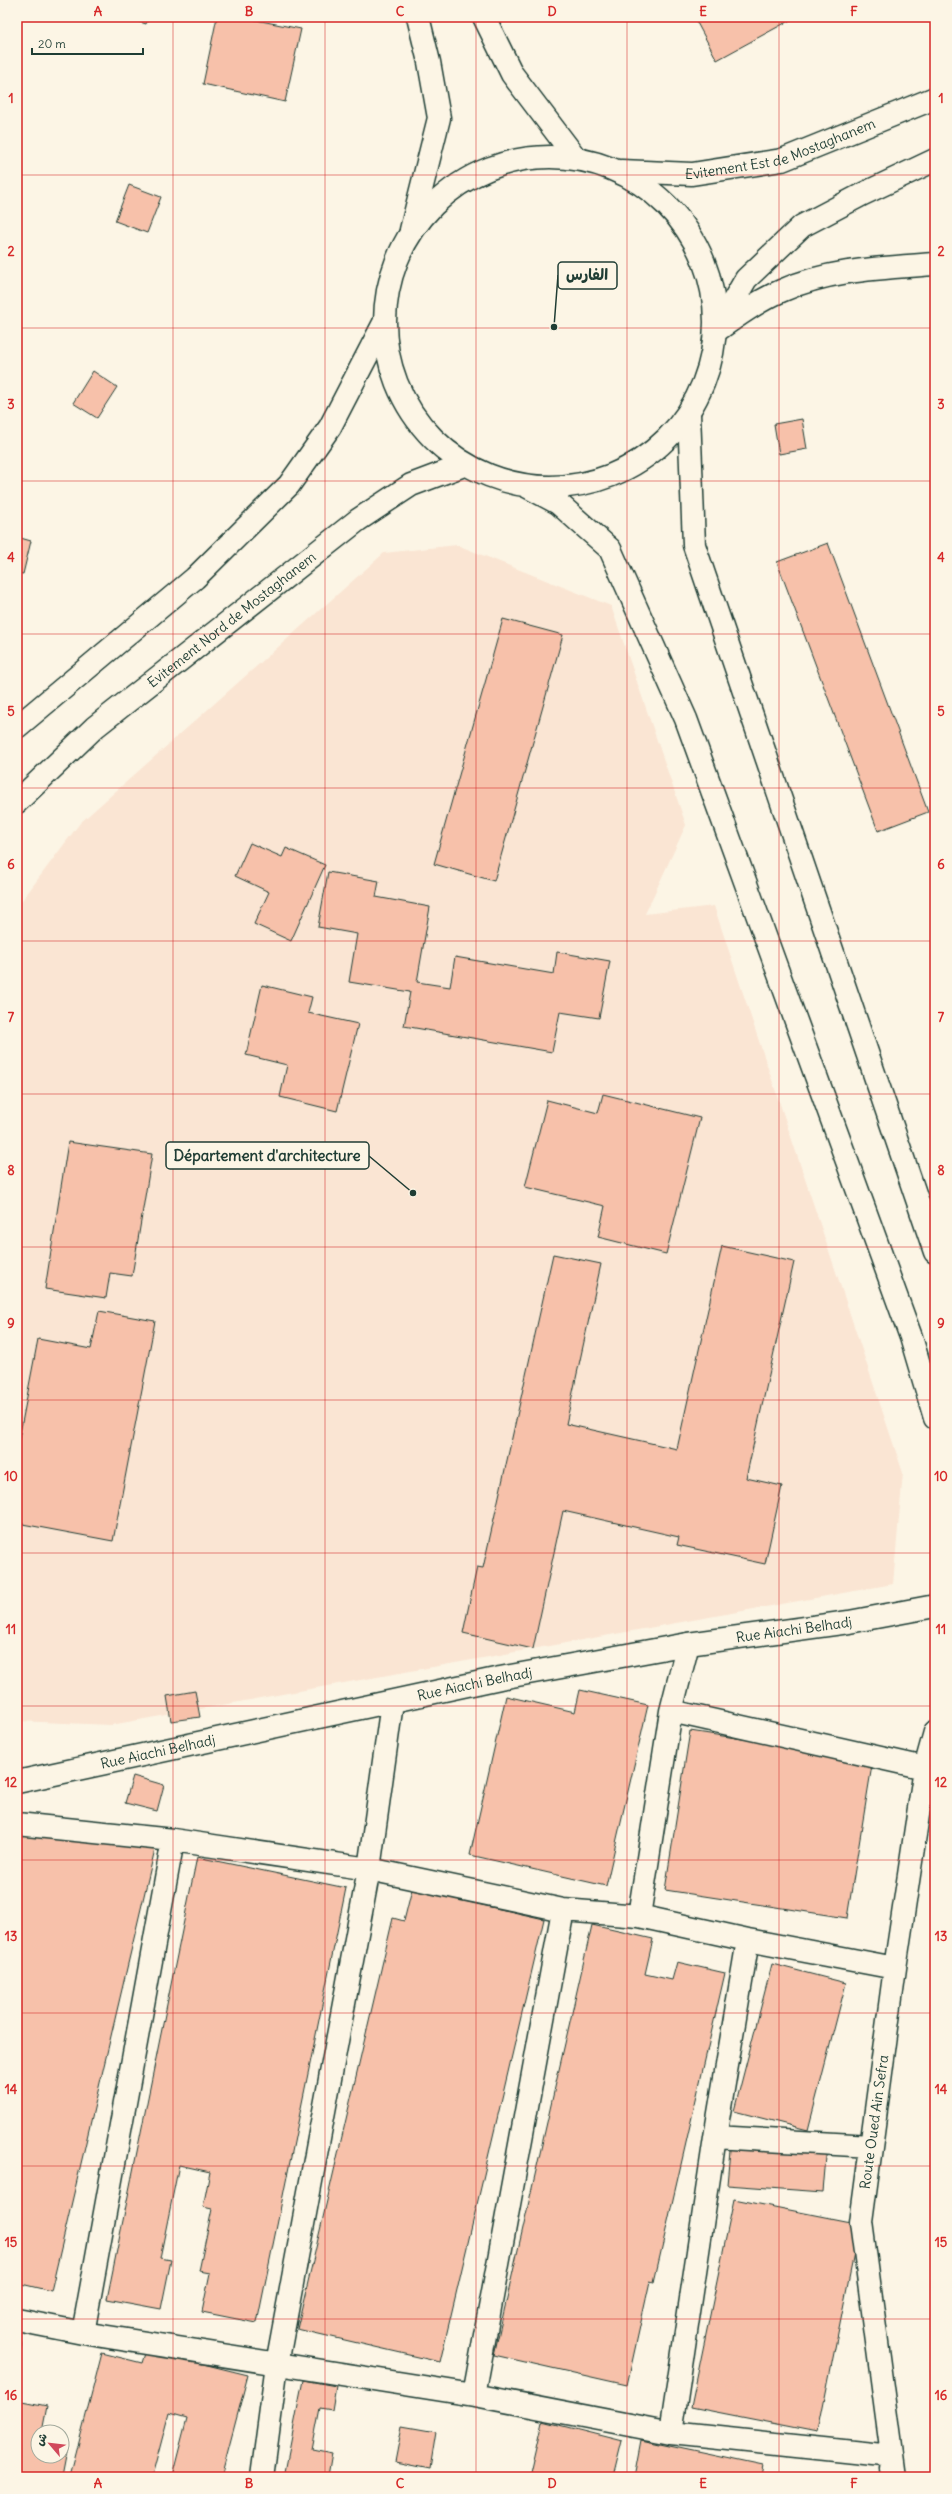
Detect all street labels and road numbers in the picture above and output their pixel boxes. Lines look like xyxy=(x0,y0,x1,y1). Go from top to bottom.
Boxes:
street label: Evitement Est de Mostaghanem xyxy=(685,114,878,183)
street label: Evitement Nord de Mostaghanem xyxy=(144,548,319,691)
street label: Rue Aiachi Belhadj xyxy=(735,1613,853,1646)
street label: Rue Aiachi Belhadj xyxy=(415,1663,533,1705)
street label: Rue Aiachi Belhadj xyxy=(99,1731,217,1773)
street label: Route Oued Ain Sefra xyxy=(856,2054,892,2190)

